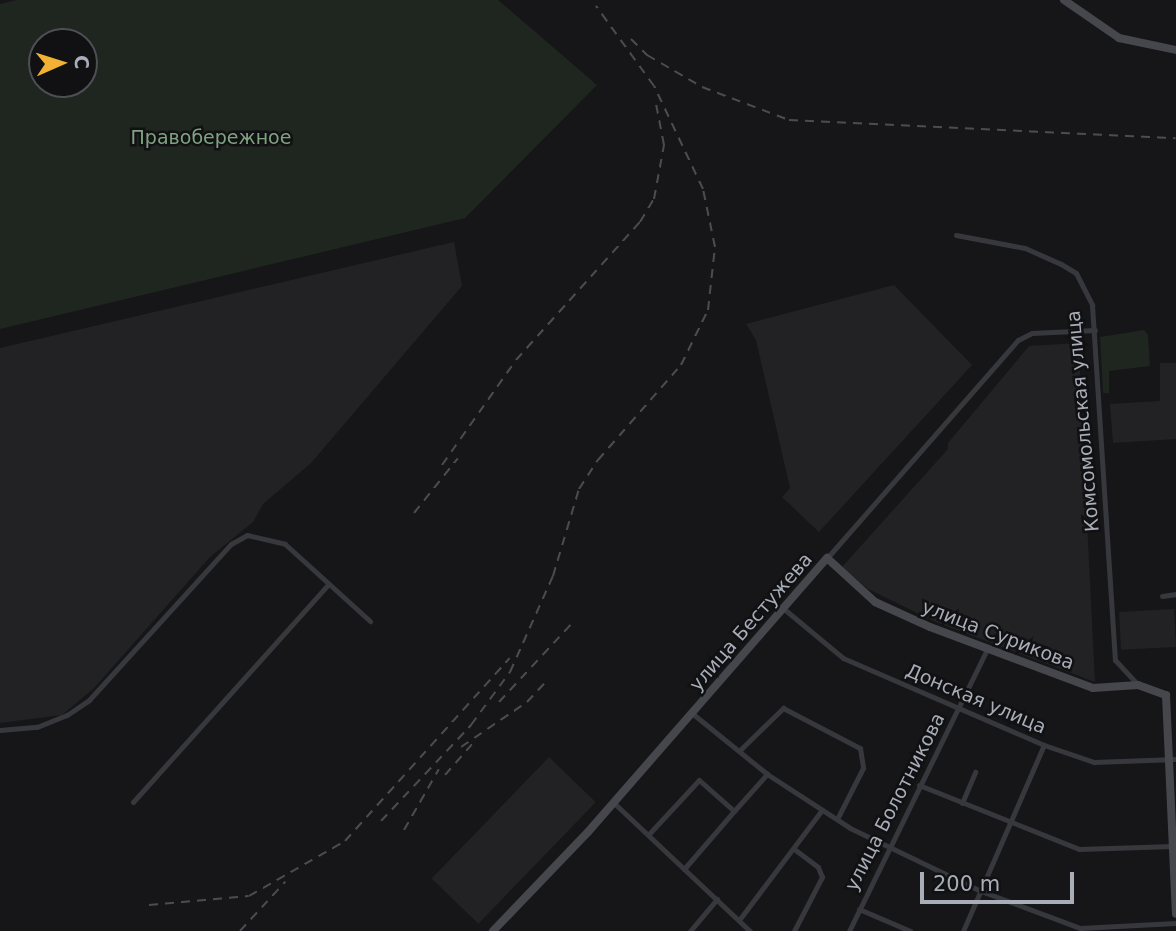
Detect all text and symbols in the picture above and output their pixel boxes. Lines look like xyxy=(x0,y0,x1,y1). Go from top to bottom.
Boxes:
north arrow xyxy=(28,28,98,98)
text: С xyxy=(71,54,93,70)
park label: Правобережное xyxy=(131,127,291,149)
street label: Комсомольская улица xyxy=(1062,309,1104,533)
street label: улица Бестужева xyxy=(685,548,817,696)
street label: улица Сурикова xyxy=(919,595,1077,675)
street label: Донская улица xyxy=(902,659,1050,739)
street label: улица Болотникова xyxy=(840,709,950,895)
scale bar xyxy=(924,858,1078,902)
text: 200 m xyxy=(933,872,1000,896)

